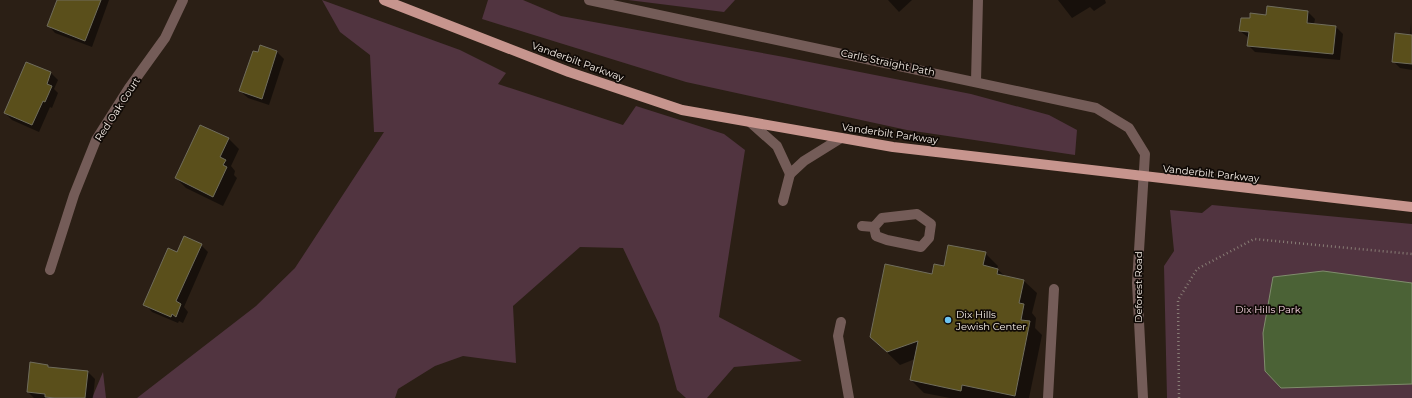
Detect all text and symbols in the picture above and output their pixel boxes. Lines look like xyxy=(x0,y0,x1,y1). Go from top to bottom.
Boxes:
street label: Vanderbilt Parkway xyxy=(530,39,626,84)
street label: Carlls Straight Path xyxy=(840,46,936,79)
street label: Red Oak Court xyxy=(92,75,143,144)
street label: Vanderbilt Parkway xyxy=(841,120,939,147)
street label: Vanderbilt Parkway xyxy=(1162,162,1260,185)
street label: Deforest Road xyxy=(1132,251,1145,323)
park label: Dix Hills Park xyxy=(1235,303,1301,316)
place label: Dix Hills Jewish Center xyxy=(955,308,1026,333)
marker: Dix Hills Jewish Center xyxy=(943,315,953,325)

